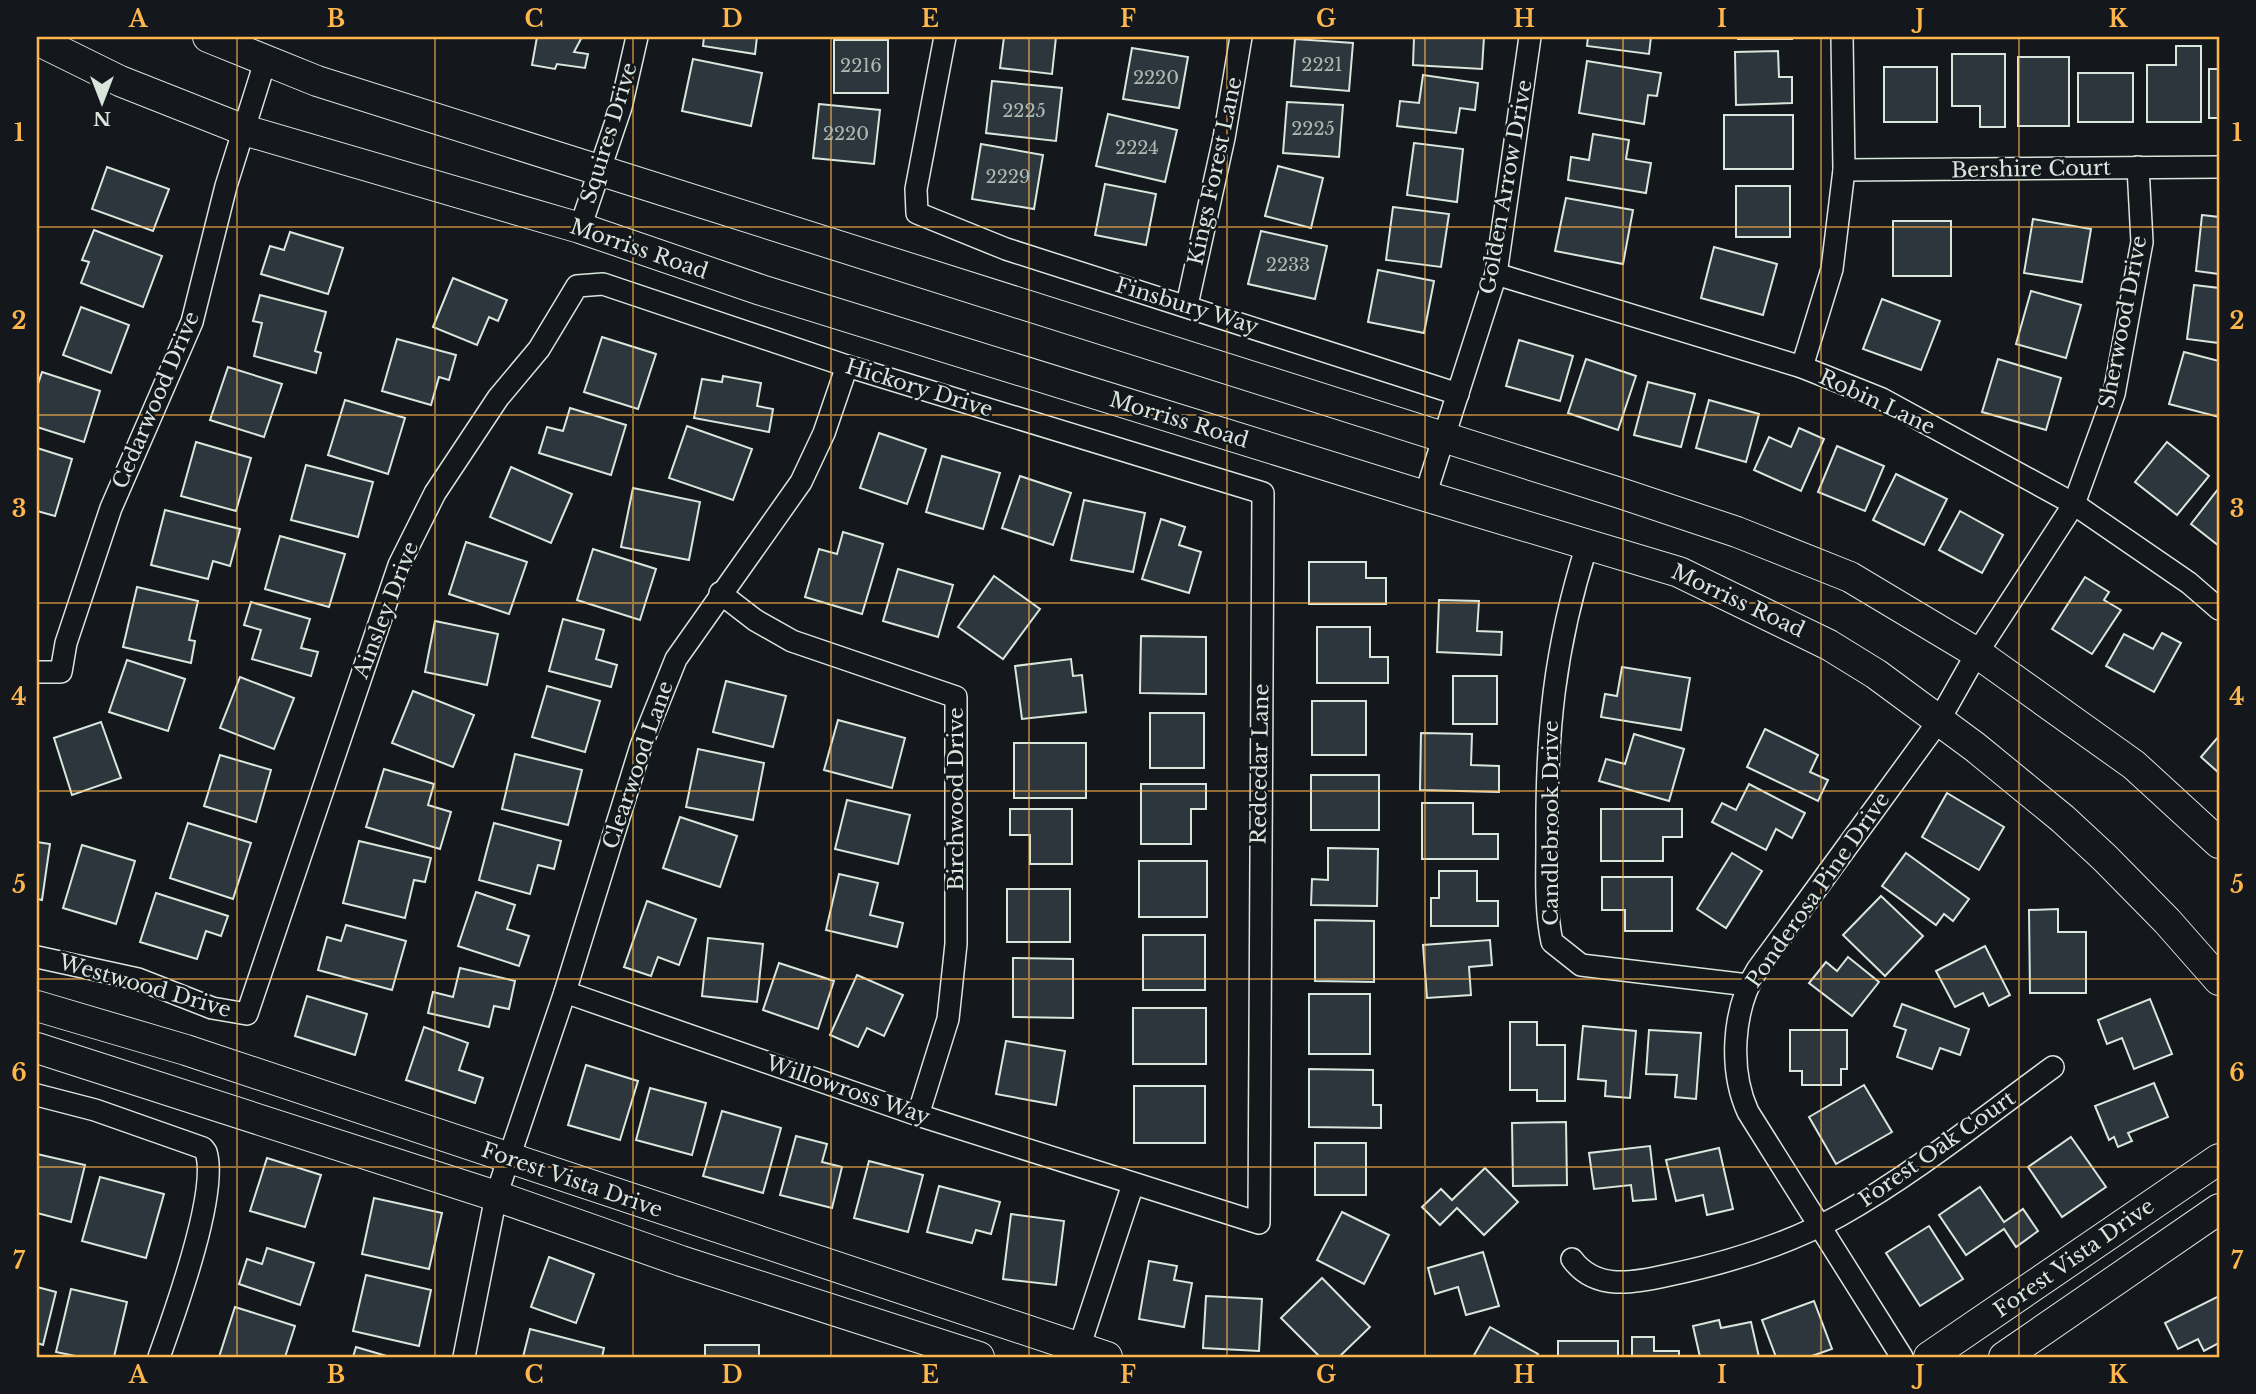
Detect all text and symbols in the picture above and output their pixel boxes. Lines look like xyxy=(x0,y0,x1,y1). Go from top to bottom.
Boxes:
text: A xyxy=(128,5,149,33)
text: B xyxy=(327,5,345,33)
text: C xyxy=(525,5,543,33)
text: D xyxy=(721,5,743,33)
text: E xyxy=(921,5,939,33)
text: F xyxy=(1120,5,1136,33)
text: G xyxy=(1316,5,1336,33)
text: H xyxy=(1513,5,1535,33)
text: I xyxy=(1717,5,1727,33)
text: J xyxy=(1911,5,1925,33)
text: K xyxy=(2109,5,2129,33)
house number: 2221 xyxy=(1301,54,1343,76)
house number: 2216 xyxy=(840,55,882,77)
street label: Squires Drive xyxy=(575,59,643,207)
north arrow xyxy=(66,66,136,136)
house number: 2220 xyxy=(1133,67,1179,89)
street label: Kings Forest Lane xyxy=(1182,74,1248,268)
street label: Golden Arrow Drive xyxy=(1474,78,1538,296)
house number: 2225 xyxy=(1002,100,1046,122)
text: N xyxy=(93,107,111,130)
house number: 2225 xyxy=(1291,118,1335,140)
text: 1 xyxy=(14,119,24,147)
text: 1 xyxy=(2232,119,2242,147)
house number: 2220 xyxy=(823,123,869,145)
house number: 2224 xyxy=(1115,137,1159,159)
street label: Bershire Court xyxy=(1951,155,2111,183)
house number: 2229 xyxy=(986,166,1030,188)
street label: Morriss Road xyxy=(567,213,711,285)
street label: Sherwood Drive xyxy=(2094,233,2152,411)
house number: 2233 xyxy=(1266,254,1310,276)
street label: Finsbury Way xyxy=(1112,272,1262,340)
text: 2 xyxy=(12,307,26,335)
text: 2 xyxy=(2230,307,2244,335)
street label: Cedarwood Drive xyxy=(107,308,205,492)
street label: Hickory Drive xyxy=(842,353,996,423)
street label: Robin Lane xyxy=(1815,364,1939,440)
street label: Morriss Road xyxy=(1106,386,1252,454)
text: 3 xyxy=(12,495,26,523)
text: 3 xyxy=(2230,495,2244,523)
street label: Ainsley Drive xyxy=(348,538,424,683)
street label: Morriss Road xyxy=(1667,559,1809,643)
street label: Clearwood Lane xyxy=(597,678,679,852)
text: 4 xyxy=(11,683,27,711)
street label: Redcedar Lane xyxy=(1246,683,1274,845)
text: 4 xyxy=(2229,683,2245,711)
street label: Birchwood Drive xyxy=(943,707,969,891)
street label: Candlebrook Drive xyxy=(1538,720,1564,926)
street label: Ponderosa Pine Drive xyxy=(1741,787,1895,993)
text: 5 xyxy=(12,871,26,899)
text: 5 xyxy=(2230,871,2244,899)
street label: Westwood Drive xyxy=(55,949,234,1023)
street label: Willowross Way xyxy=(762,1049,934,1130)
text: 6 xyxy=(11,1059,27,1087)
text: 6 xyxy=(2229,1059,2245,1087)
street label: Forest Oak Court xyxy=(1854,1085,2020,1213)
street label: Forest Vista Drive xyxy=(478,1137,666,1223)
street label: Forest Vista Drive xyxy=(1989,1193,2159,1323)
text: 7 xyxy=(13,1247,26,1275)
text: 7 xyxy=(2231,1247,2244,1275)
text: A xyxy=(128,1361,149,1389)
text: B xyxy=(327,1361,345,1389)
text: C xyxy=(525,1361,543,1389)
text: D xyxy=(721,1361,743,1389)
text: E xyxy=(921,1361,939,1389)
text: F xyxy=(1120,1361,1136,1389)
text: G xyxy=(1316,1361,1336,1389)
text: H xyxy=(1513,1361,1535,1389)
text: I xyxy=(1717,1361,1727,1389)
text: J xyxy=(1911,1361,1925,1389)
text: K xyxy=(2109,1361,2129,1389)

